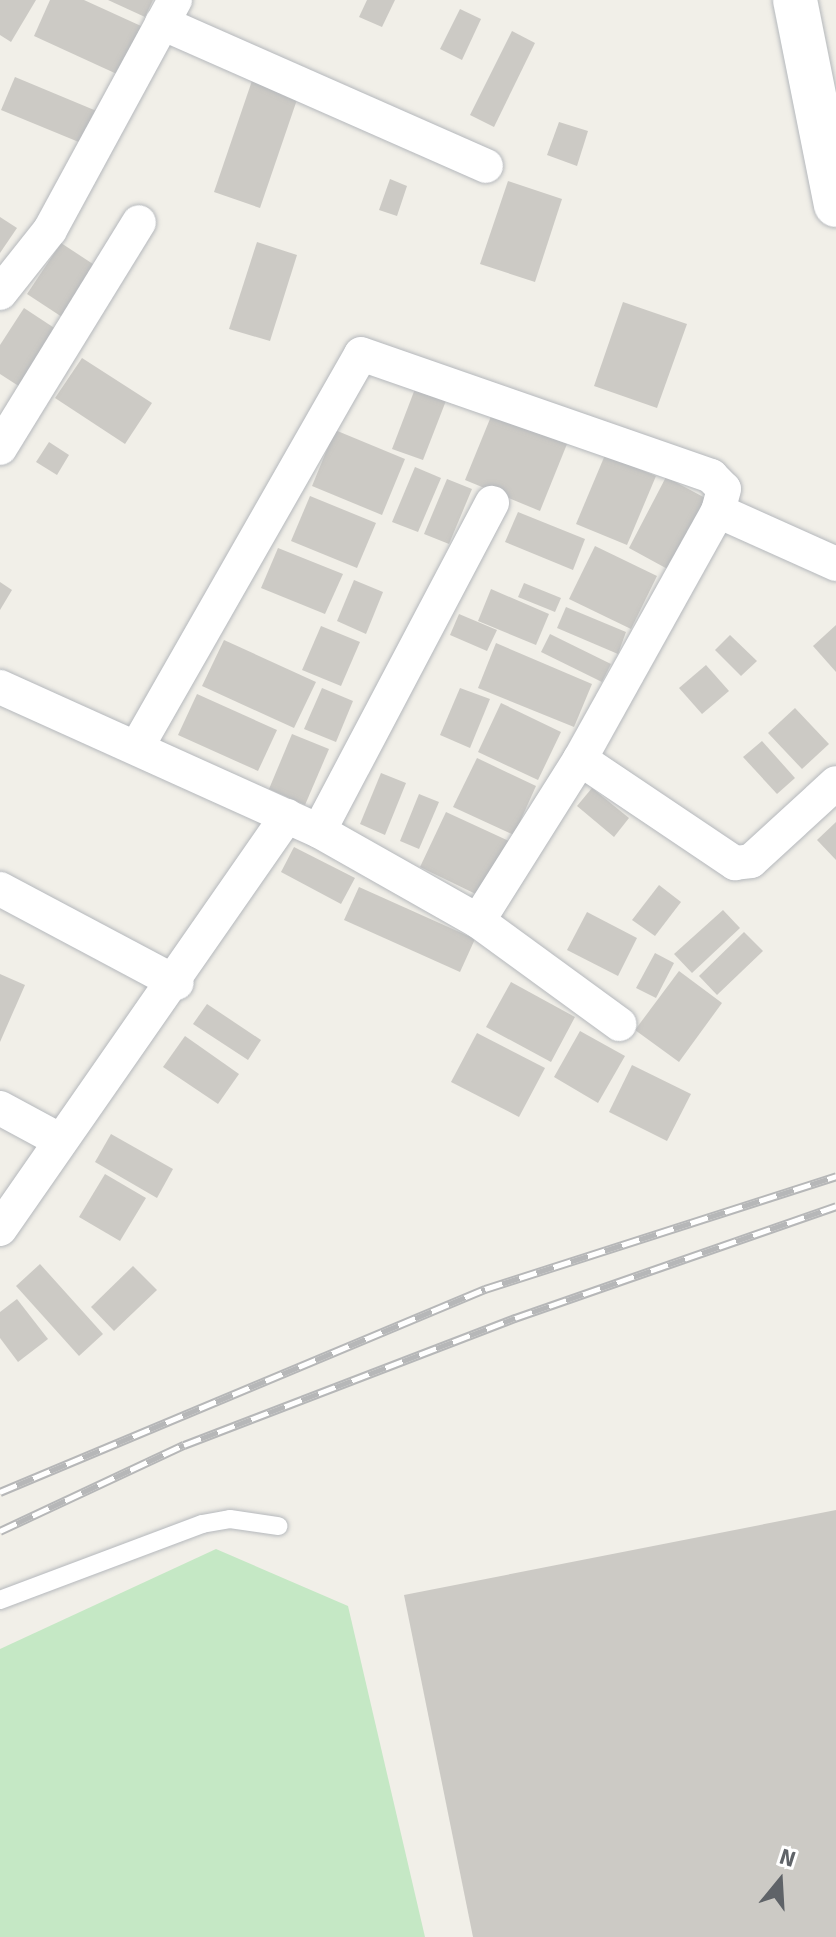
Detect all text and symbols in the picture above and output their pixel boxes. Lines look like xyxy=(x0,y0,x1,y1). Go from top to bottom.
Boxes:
north arrow xyxy=(740,1841,820,1921)
text: N xyxy=(776,1842,799,1873)

